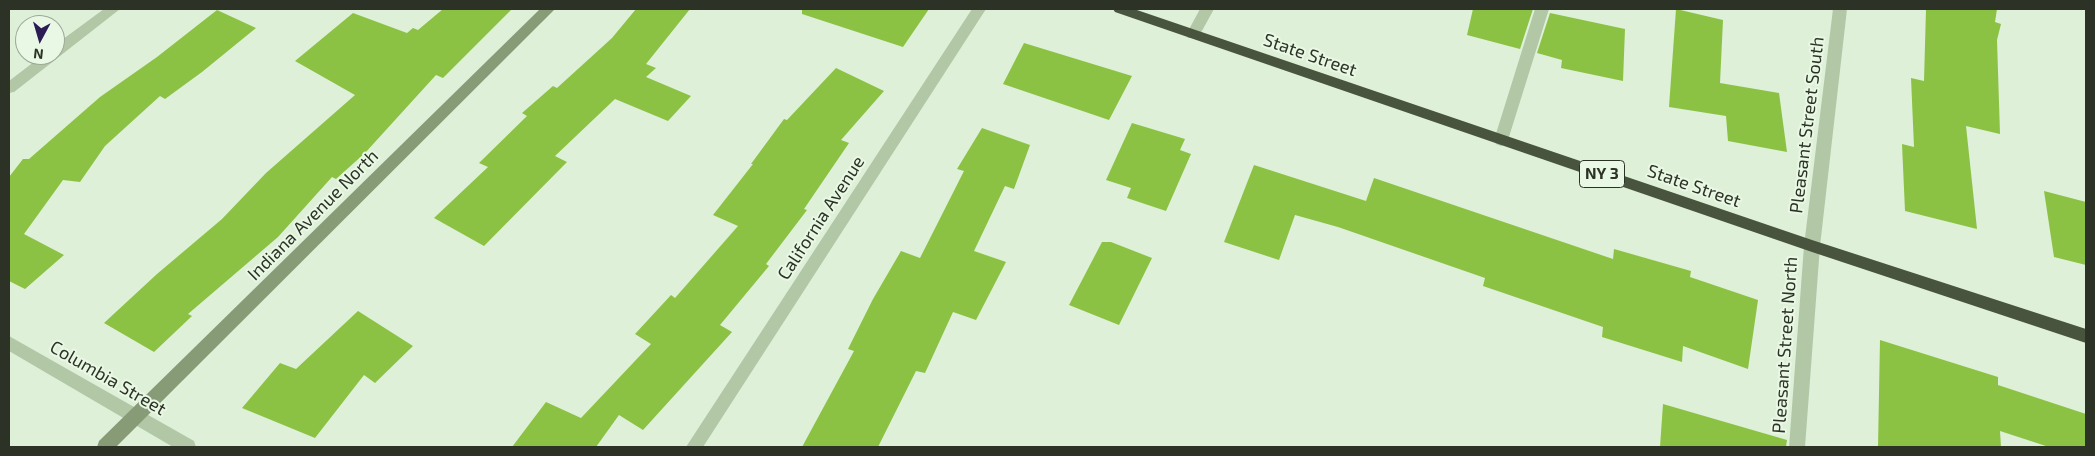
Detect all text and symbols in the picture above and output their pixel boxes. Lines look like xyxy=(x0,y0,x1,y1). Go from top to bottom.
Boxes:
north arrow xyxy=(15,15,65,65)
street label: State Street xyxy=(1260,29,1360,81)
street label: Pleasant Street South xyxy=(1785,35,1829,215)
text: N xyxy=(33,45,44,63)
street label: Indiana Avenue North xyxy=(243,145,383,285)
street label: California Avenue xyxy=(773,152,869,284)
road number: NY 3 xyxy=(1580,160,1624,188)
street label: State Street xyxy=(1644,160,1744,212)
street label: Pleasant Street North xyxy=(1768,256,1802,434)
street label: Columbia Street xyxy=(46,336,170,420)

